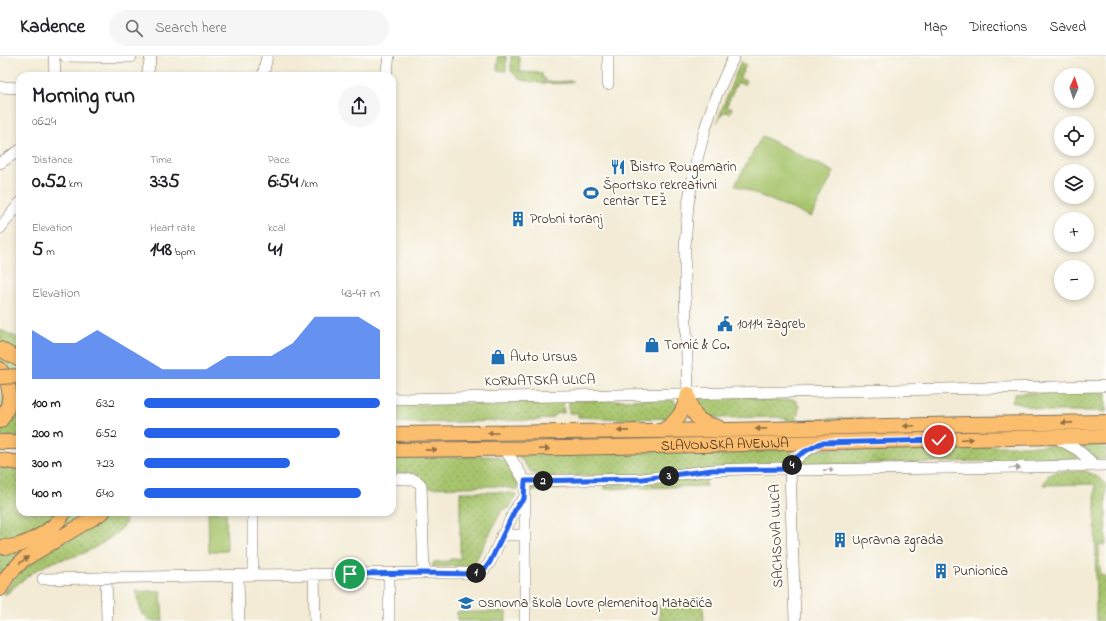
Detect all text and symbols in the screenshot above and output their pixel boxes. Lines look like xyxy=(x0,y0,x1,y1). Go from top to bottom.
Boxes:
search box xyxy=(109,10,389,46)
text: Kadence xyxy=(20,14,85,41)
icon: search xyxy=(123,17,145,39)
text: Search here xyxy=(155,17,227,39)
text: Map xyxy=(924,17,947,38)
text: Directions xyxy=(969,17,1027,38)
text: Saved xyxy=(1049,17,1086,38)
north arrow xyxy=(1054,68,1094,108)
map controls xyxy=(1054,68,1094,300)
text: Morning run xyxy=(32,81,135,113)
button: share xyxy=(338,85,380,127)
text: 06:24 xyxy=(32,112,56,131)
button: locate xyxy=(1054,116,1094,156)
text: Distance xyxy=(32,152,73,168)
text: Time xyxy=(150,152,172,168)
text: Pace xyxy=(268,152,289,168)
place label: Bistro Rougemarin xyxy=(629,157,737,179)
restaurant icon: Bistro Rougemarin xyxy=(609,158,627,176)
button: layers xyxy=(1054,164,1094,204)
text: 0.52 xyxy=(32,168,66,197)
text: 3:35 xyxy=(150,168,180,197)
text: 6:54 xyxy=(268,168,298,197)
place label: Športsko rekreativni centar TEŽ xyxy=(603,175,717,212)
text: km xyxy=(66,176,82,192)
text: /km xyxy=(298,176,318,192)
sports icon: Športsko rekreativni centar TEŽ xyxy=(582,184,600,202)
place label: Probni toranj xyxy=(530,209,604,230)
building icon: Probni toranj xyxy=(509,210,527,228)
button: + xyxy=(1054,212,1094,252)
text: Elevation xyxy=(32,220,72,236)
text: Heart rate xyxy=(150,220,195,236)
text: kcal xyxy=(268,220,286,236)
text: 5 xyxy=(32,236,43,265)
text: 148 xyxy=(150,236,172,265)
text: 41 xyxy=(268,236,283,265)
text: m xyxy=(43,244,55,260)
text: bpm xyxy=(172,244,195,260)
button: − xyxy=(1054,260,1094,300)
text: Elevation xyxy=(32,284,80,303)
text: 43–47 m xyxy=(341,284,380,303)
place label: 10114 Zagreb xyxy=(737,314,806,336)
public building icon: 10114 Zagreb xyxy=(716,315,734,333)
place label: Tomić & Co. xyxy=(664,335,730,356)
shop icon: Tomić & Co. xyxy=(643,336,661,354)
place label: Auto Ursus xyxy=(510,347,577,368)
shop icon: Auto Ursus xyxy=(489,348,507,366)
street label: KORNATSKA ULICA xyxy=(485,370,595,392)
text: 100 m xyxy=(32,394,61,413)
text: 6:32 xyxy=(96,394,115,413)
one-way arrow xyxy=(1060,420,1073,426)
one-way arrow xyxy=(903,422,915,429)
pin xyxy=(922,423,956,457)
text: 200 m xyxy=(32,424,63,443)
text: 6:52 xyxy=(96,424,117,443)
one-way arrow xyxy=(754,426,767,432)
one-way arrow xyxy=(616,428,629,434)
icon: check xyxy=(928,429,950,451)
one-way arrow xyxy=(486,430,499,436)
street label: SLAVONSKA AVENIJA xyxy=(661,433,789,456)
one-way arrow xyxy=(961,436,974,442)
one-way arrow xyxy=(538,445,550,452)
one-way arrow xyxy=(425,447,438,453)
text: 300 m xyxy=(32,454,62,473)
text: 7:23 xyxy=(96,454,114,473)
pin: 4 xyxy=(782,455,802,475)
text: 4 xyxy=(790,457,794,473)
one-way arrow xyxy=(1009,465,1022,471)
pin: 3 xyxy=(659,466,679,486)
one-way arrow xyxy=(823,467,836,473)
text: 3 xyxy=(667,468,671,484)
pin: 2 xyxy=(533,471,553,491)
text: 2 xyxy=(540,473,546,489)
text: 400 m xyxy=(32,484,62,503)
text: 6:40 xyxy=(96,484,114,503)
street label: SACHSOVA ULICA xyxy=(765,484,789,588)
place label: Upravna zgrada xyxy=(852,530,943,552)
building icon: Upravna zgrada xyxy=(831,531,849,549)
one-way arrow xyxy=(19,556,30,564)
pin xyxy=(333,557,367,591)
place label: Punionica xyxy=(953,561,1008,582)
building icon: Punionica xyxy=(932,562,950,580)
icon: arrive xyxy=(339,563,361,585)
pin: 1 xyxy=(466,563,486,583)
text: 1 xyxy=(474,565,478,581)
place label: Osnovna škola Lovre plemenitog Matačića xyxy=(478,593,712,615)
school or university icon: Osnovna škola Lovre plemenitog Matačića xyxy=(457,594,475,612)

